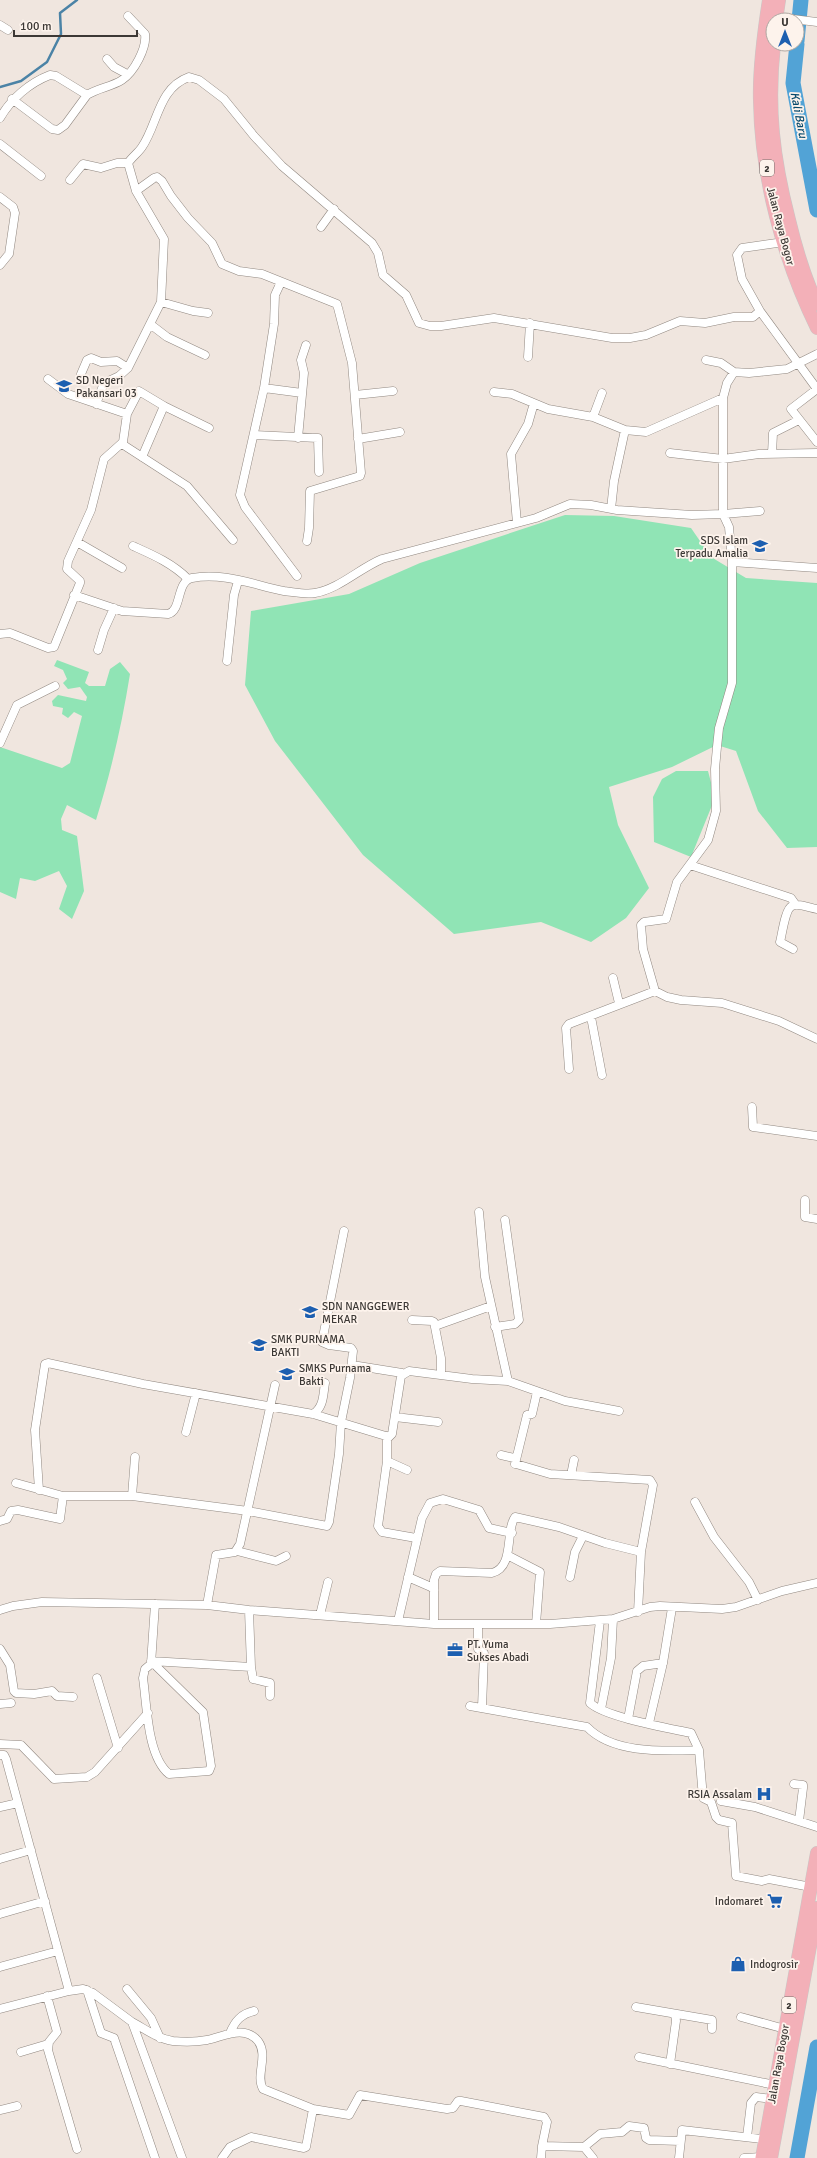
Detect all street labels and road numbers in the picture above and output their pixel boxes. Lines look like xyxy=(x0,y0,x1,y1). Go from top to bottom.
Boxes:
road number: 2 xyxy=(760,160,774,176)
street label: Jalan Raya Bogor xyxy=(764,186,797,267)
road number: 2 xyxy=(782,1997,796,2013)
street label: Jalan Raya Bogor xyxy=(765,2023,792,2105)

